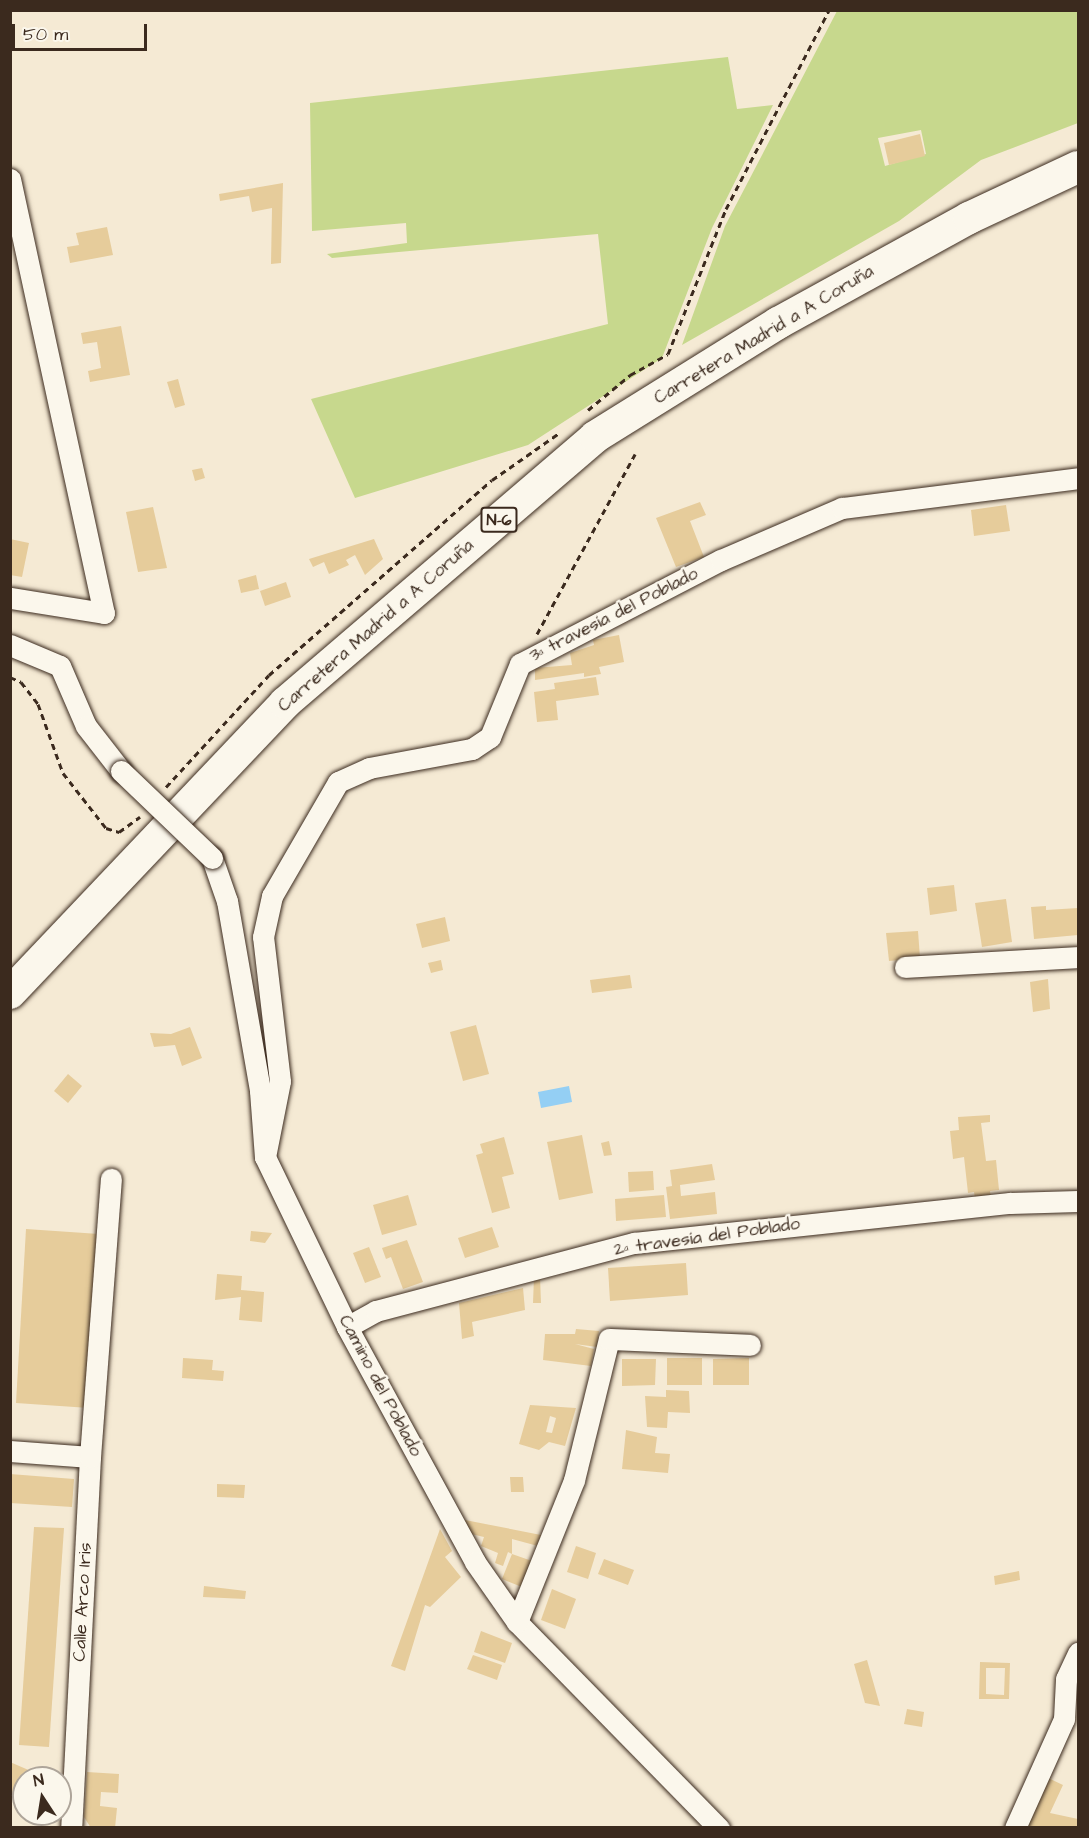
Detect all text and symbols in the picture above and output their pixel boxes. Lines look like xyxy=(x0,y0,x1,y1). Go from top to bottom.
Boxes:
scale bar xyxy=(15,12,150,50)
text: 50 m xyxy=(23,22,68,47)
street label: Carretera Madrid a A Coruña xyxy=(650,261,878,409)
road number: N-6 xyxy=(480,507,518,533)
street label: Carretera Madrid a A Coruña xyxy=(274,535,478,717)
street label: 3ª travesía del Poblado xyxy=(526,563,702,667)
street label: 2ª travesía del Poblado xyxy=(613,1213,801,1261)
street label: Camino del Poblado xyxy=(334,1312,426,1460)
street label: Calle Arco Iris xyxy=(69,1542,97,1662)
north arrow xyxy=(12,1766,72,1826)
text: N xyxy=(31,1769,46,1792)

